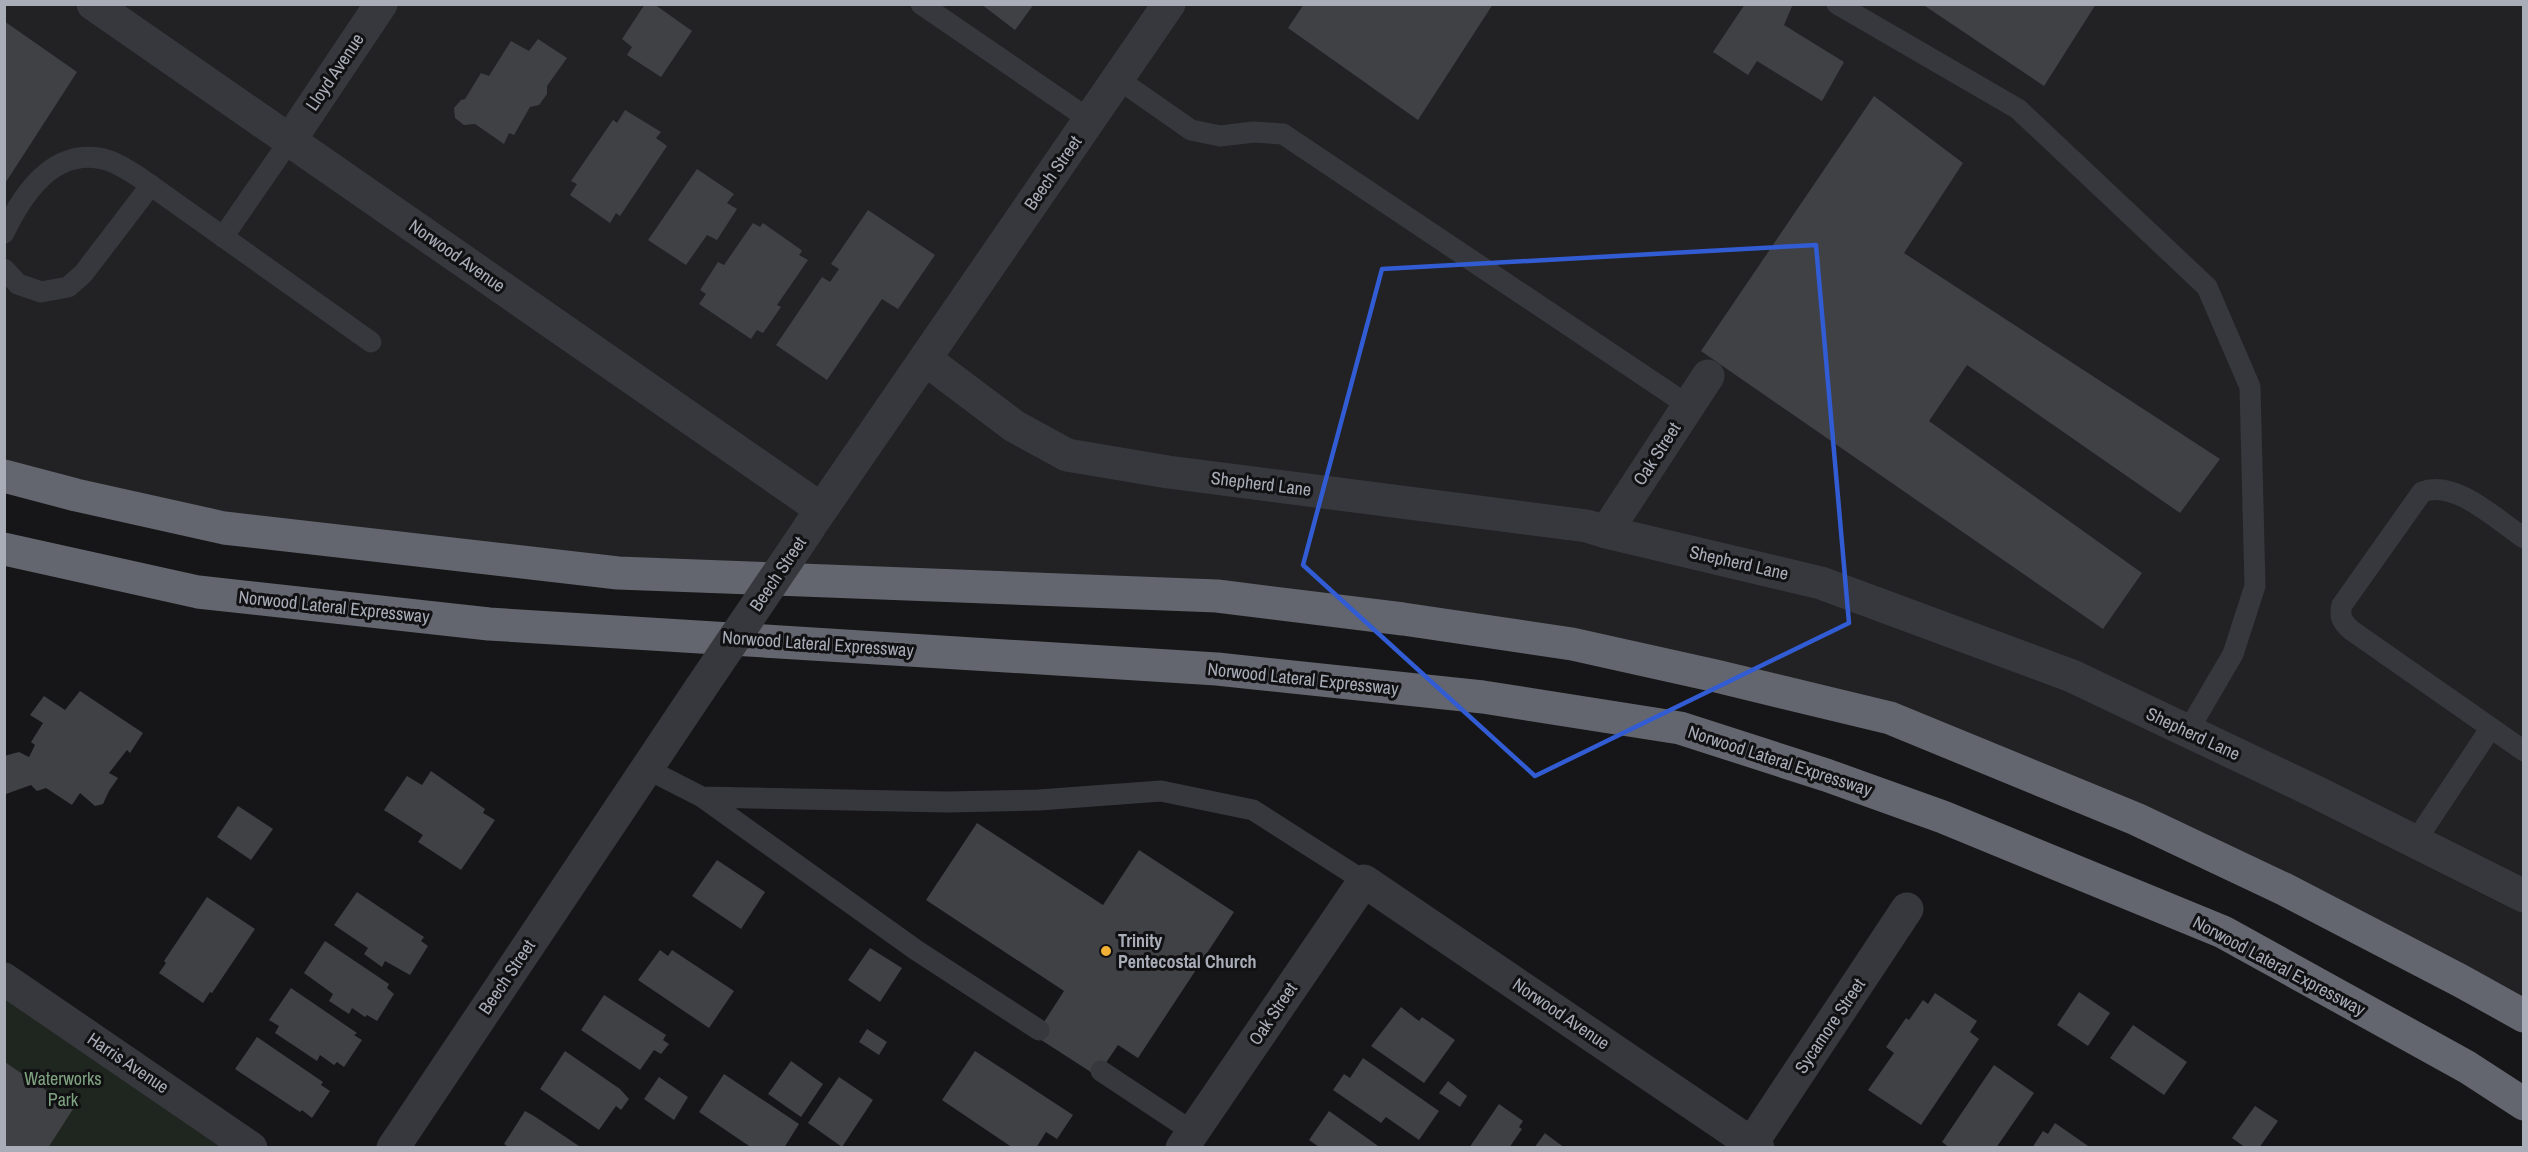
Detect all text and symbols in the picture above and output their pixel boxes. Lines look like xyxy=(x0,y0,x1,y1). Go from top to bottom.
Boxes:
street label: Lloyd Avenue xyxy=(300,28,370,115)
street label: Beech Street xyxy=(1018,131,1087,215)
street label: Norwood Avenue xyxy=(404,213,510,298)
street label: Oak Street xyxy=(1627,417,1686,490)
street label: Shepherd Lane xyxy=(1209,465,1313,502)
street label: Beech Street xyxy=(743,531,812,616)
street label: Shepherd Lane xyxy=(1687,539,1791,586)
street label: Norwood Lateral Expressway xyxy=(237,584,431,629)
street label: Norwood Lateral Expressway xyxy=(721,624,915,663)
street label: Norwood Lateral Expressway xyxy=(1206,656,1400,701)
street label: Shepherd Lane xyxy=(2142,701,2244,766)
street label: Norwood Lateral Expressway xyxy=(1685,719,1876,802)
street label: Norwood Lateral Expressway xyxy=(2189,909,2370,1022)
place label: Trinity Pentecostal Church xyxy=(1118,928,1257,974)
street label: Beech Street xyxy=(472,934,541,1019)
marker: Trinity Pentecostal Church xyxy=(1099,944,1113,958)
street label: Norwood Avenue xyxy=(1508,972,1615,1055)
street label: Sycamore Street xyxy=(1788,973,1871,1078)
street label: Oak Street xyxy=(1242,977,1303,1050)
street label: Harris Avenue xyxy=(83,1026,174,1099)
park label: Waterworks Park xyxy=(24,1066,102,1112)

